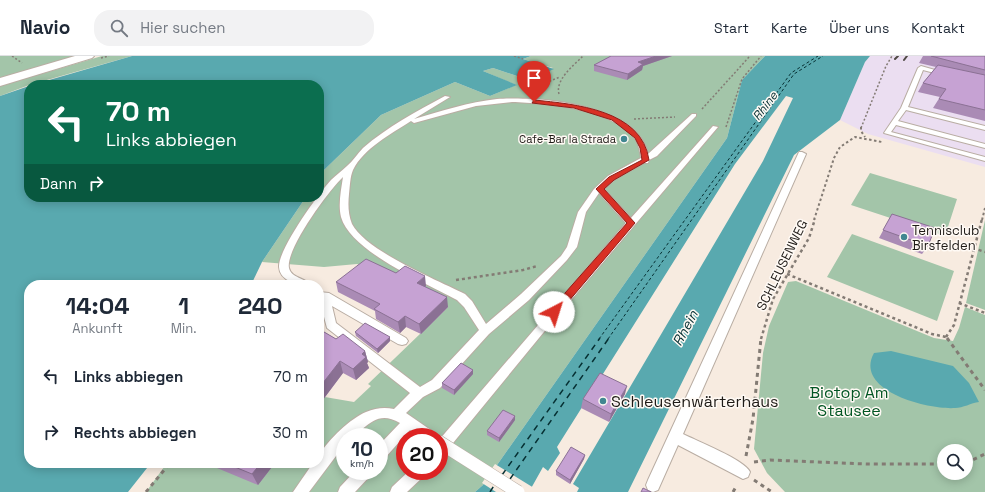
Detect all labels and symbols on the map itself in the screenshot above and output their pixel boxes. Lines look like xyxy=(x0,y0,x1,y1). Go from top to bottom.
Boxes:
pin xyxy=(517,61,551,102)
water label: Rhine xyxy=(749,88,782,124)
place label: Cafe-Bar la Strada xyxy=(519,132,617,146)
marker: Cafe-Bar la Strada xyxy=(619,134,629,144)
street label: SCHLEUSENWEG xyxy=(753,217,811,313)
place label: Tennisclub Birsfelden xyxy=(912,222,979,254)
marker: Tennisclub Birsfelden xyxy=(899,232,909,242)
position arrow xyxy=(533,291,575,333)
water label: Rhein xyxy=(668,307,702,349)
park label: Biotop Am Stausee xyxy=(809,382,889,421)
place label: Schleusenwärterhaus xyxy=(611,391,779,412)
marker: Schleusenwärterhaus xyxy=(598,396,608,406)
speed limit sign: 20 xyxy=(396,428,448,480)

